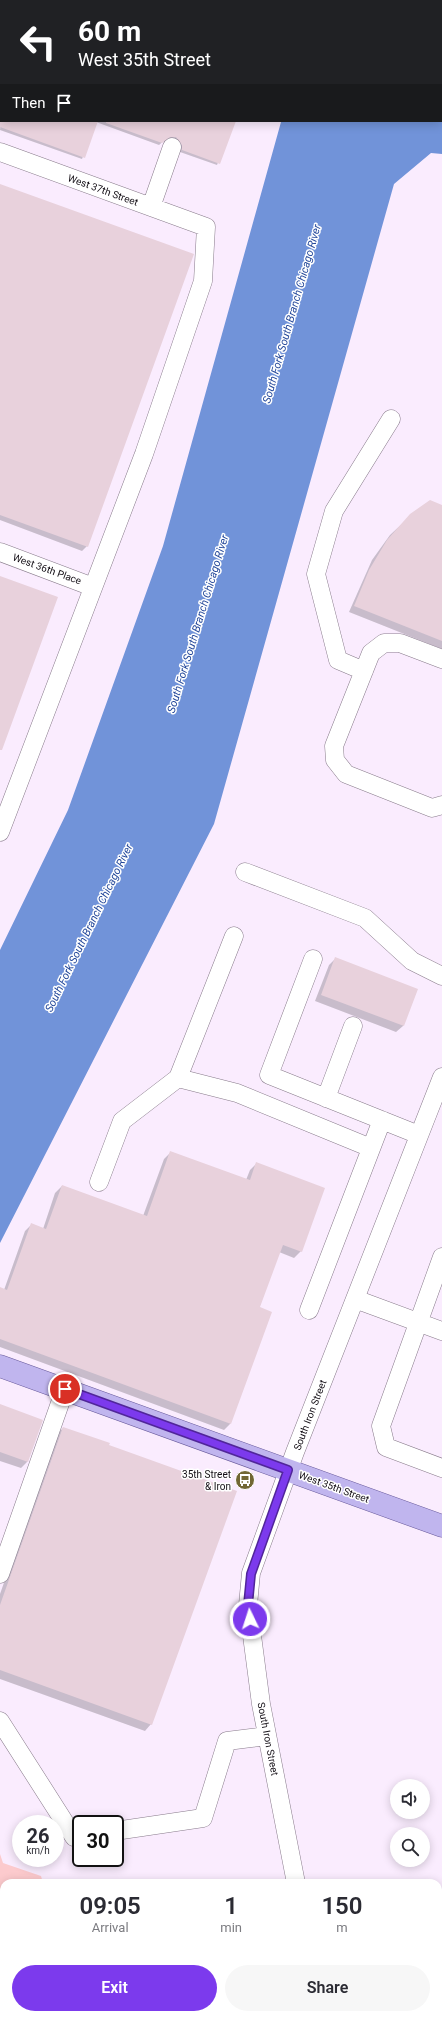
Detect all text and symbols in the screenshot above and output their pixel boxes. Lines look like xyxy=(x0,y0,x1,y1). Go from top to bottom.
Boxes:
text: 60 m xyxy=(78,15,141,48)
icon: left xyxy=(12,16,64,68)
text: West 35th Street xyxy=(78,49,211,70)
icon: arrive xyxy=(53,92,75,114)
text: Then xyxy=(12,94,45,112)
street label: West 37th Street xyxy=(66,172,140,208)
water label: South Fork South Branch Chicago River xyxy=(260,223,324,405)
water label: South Fork South Branch Chicago River xyxy=(165,533,231,715)
street label: West 36th Place xyxy=(11,551,83,587)
water label: South Fork South Branch Chicago River xyxy=(43,842,136,1014)
pin xyxy=(48,1372,82,1406)
icon: arrive xyxy=(54,1378,76,1400)
street label: South Iron Street xyxy=(292,1378,328,1452)
place label: 35th Street & Iron xyxy=(182,1469,231,1492)
bus stop icon: 35th Street & Iron xyxy=(234,1469,256,1491)
street label: West 35th Street xyxy=(297,1469,371,1505)
position arrow xyxy=(229,1598,271,1640)
street label: South Iron Street xyxy=(255,1701,281,1777)
map controls xyxy=(390,1779,430,1867)
button: sound xyxy=(390,1779,430,1819)
speed limit sign: 30 xyxy=(72,1815,124,1867)
text: 26 xyxy=(27,1824,49,1848)
button: search xyxy=(390,1827,430,1867)
text: km/h xyxy=(26,1845,50,1856)
text: 09:05 xyxy=(79,1892,141,1920)
text: 1 xyxy=(224,1892,238,1920)
text: 150 xyxy=(321,1892,363,1920)
text: Arrival xyxy=(92,1920,129,1935)
text: min xyxy=(220,1920,242,1935)
text: m xyxy=(336,1920,348,1935)
button: Exit xyxy=(12,1965,217,2011)
button: Share xyxy=(225,1965,430,2011)

